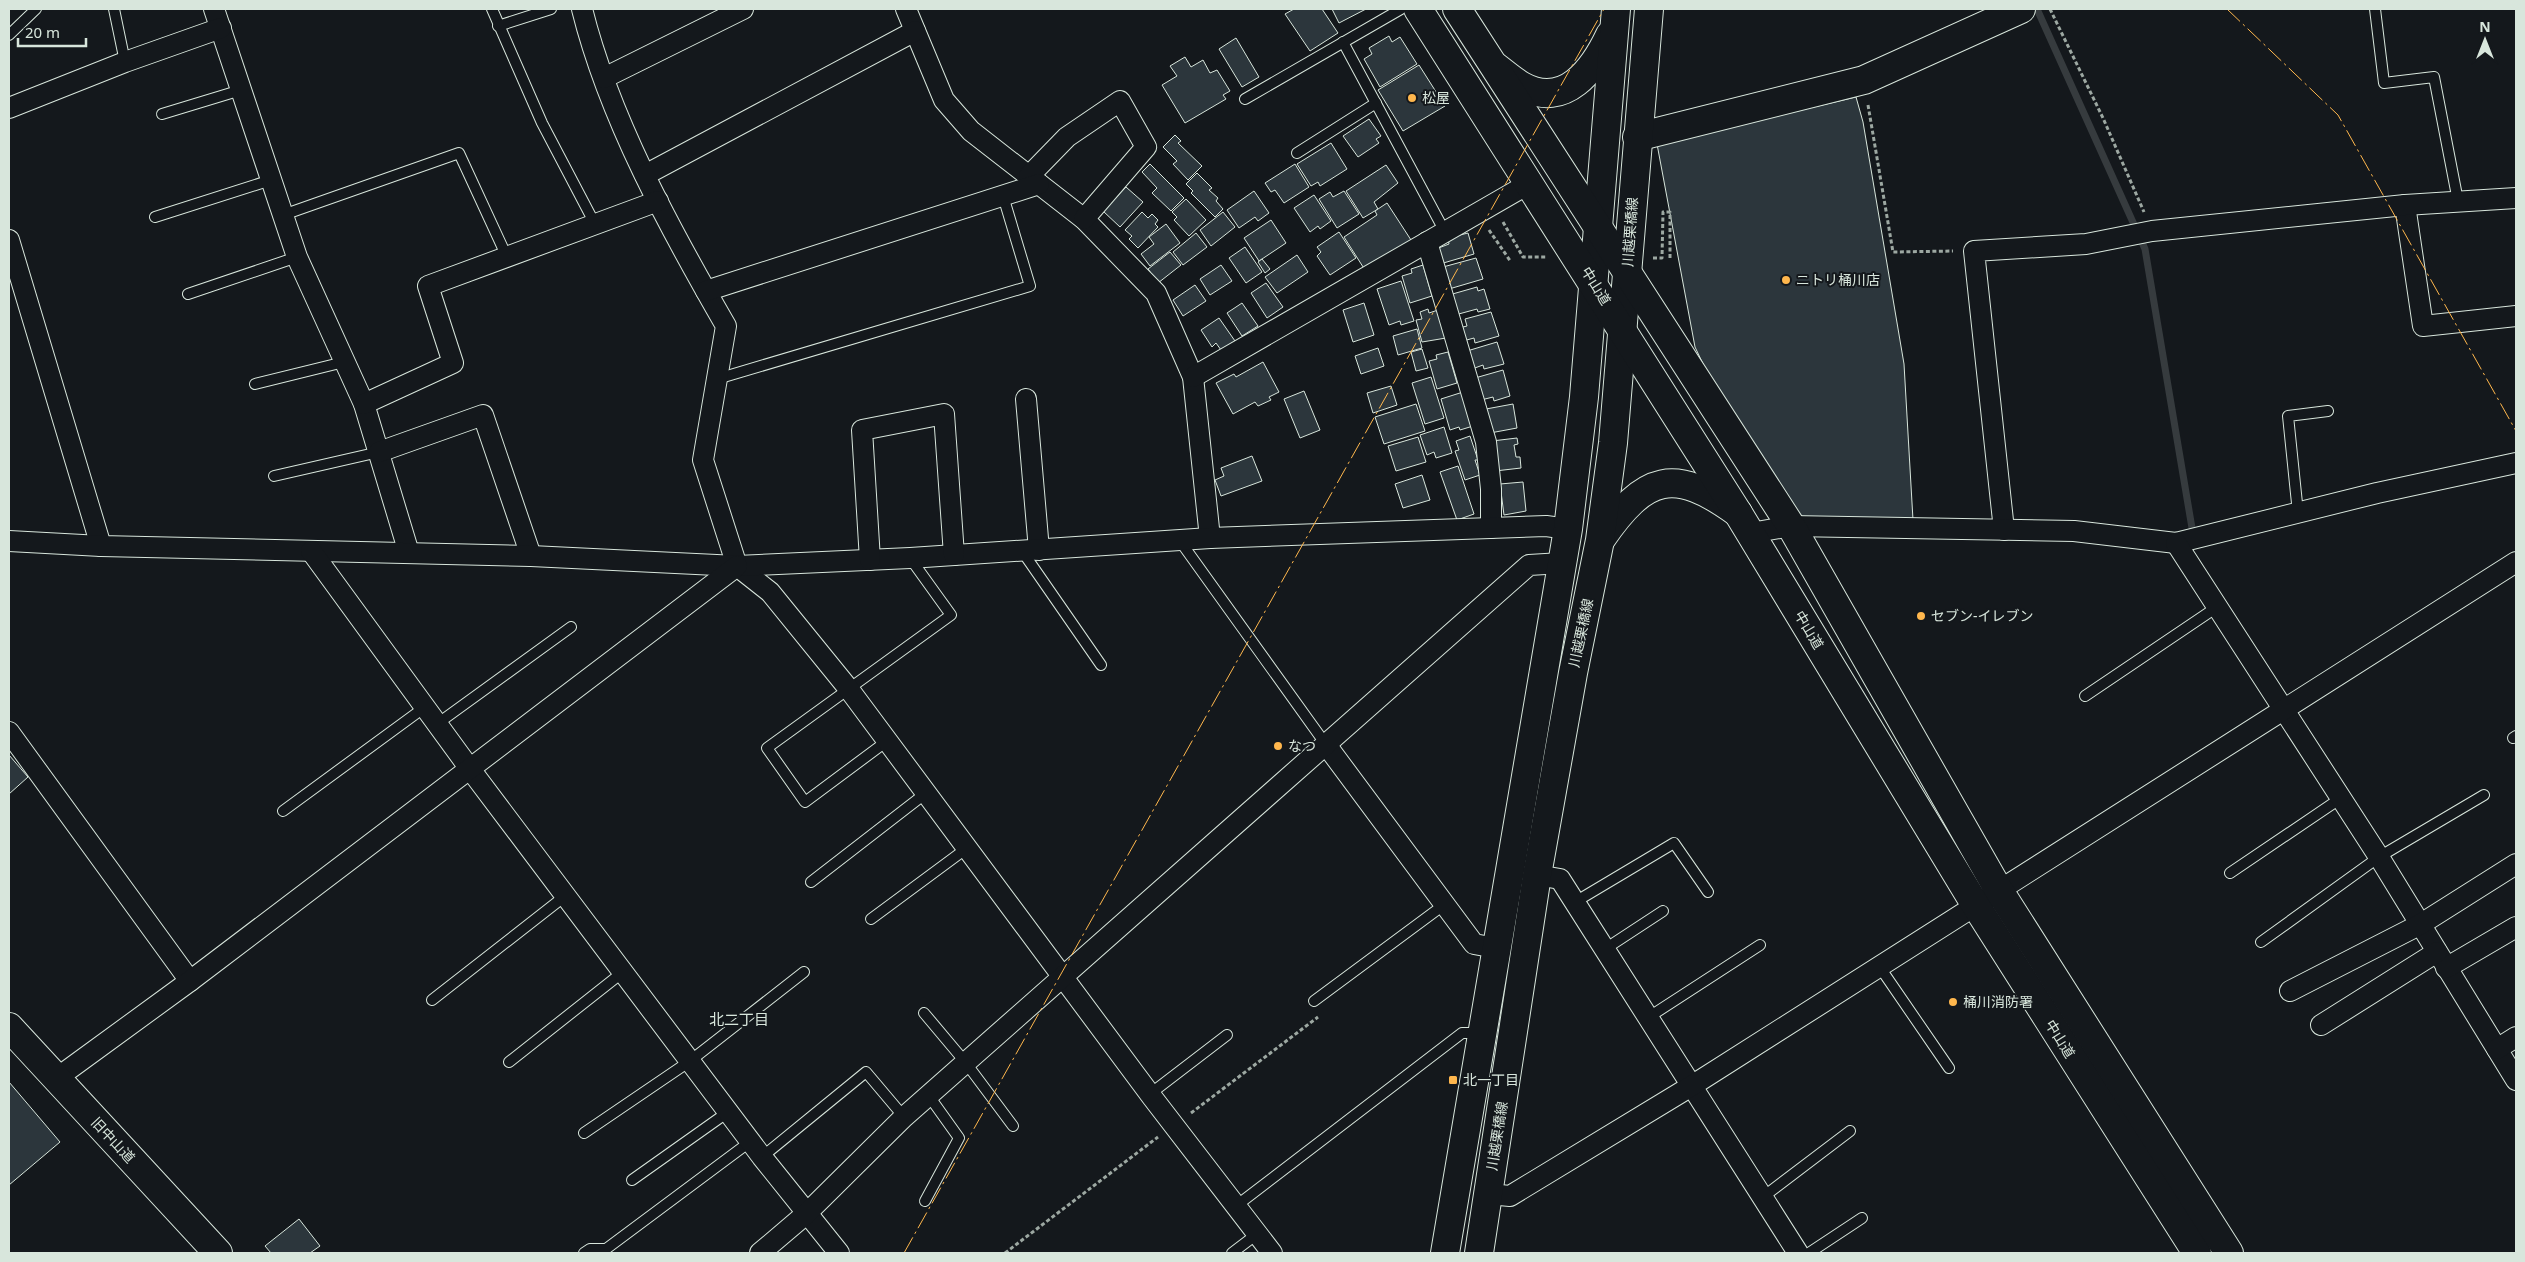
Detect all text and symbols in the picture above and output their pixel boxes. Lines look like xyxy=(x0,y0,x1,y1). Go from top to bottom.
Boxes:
scale bar xyxy=(18,15,85,47)
north arrow xyxy=(2460,15,2510,65)
text: N xyxy=(2479,17,2491,36)
text: 20 m xyxy=(25,22,60,42)
place label: 松屋 xyxy=(1422,88,1450,107)
marker: 松屋 xyxy=(1406,92,1418,104)
street label: 川越栗橋線 xyxy=(1618,196,1641,268)
street label: 中山道 xyxy=(1577,263,1616,309)
place label: ニトリ桶川店 xyxy=(1796,270,1880,289)
marker: ニトリ桶川店 xyxy=(1780,274,1792,286)
street label: 川越栗橋線 xyxy=(1564,597,1597,669)
place label: セブン-イレブン xyxy=(1931,606,2034,625)
street label: 中山道 xyxy=(1790,607,1828,653)
marker: セブン-イレブン xyxy=(1915,610,1927,622)
place label: なつ xyxy=(1288,736,1316,755)
marker: なつ xyxy=(1272,740,1284,752)
place label: 桶川消防署 xyxy=(1963,992,2033,1011)
marker: 桶川消防署 xyxy=(1947,996,1959,1008)
district label: 北二丁目 xyxy=(709,1009,769,1029)
street label: 中山道 xyxy=(2041,1016,2080,1062)
place label: 北一丁目 xyxy=(1463,1070,1519,1089)
marker: 北一丁目 xyxy=(1447,1074,1459,1086)
street label: 川越栗橋線 xyxy=(1482,1100,1511,1172)
street label: 旧中山道 xyxy=(87,1113,139,1167)

